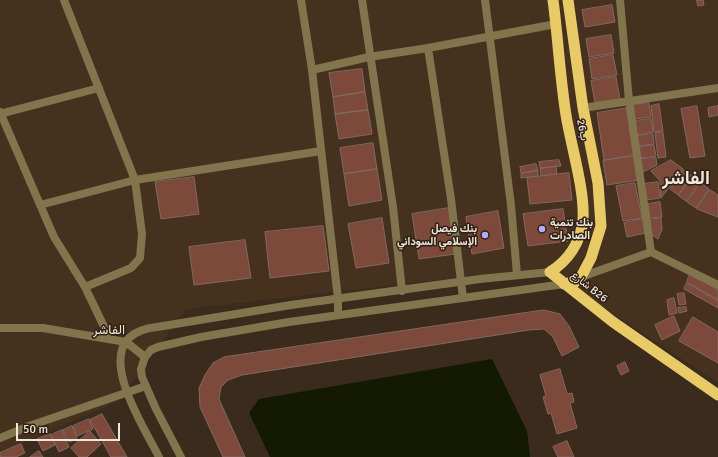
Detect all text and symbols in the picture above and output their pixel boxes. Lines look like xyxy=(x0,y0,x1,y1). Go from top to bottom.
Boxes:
street label: 26ب xyxy=(573,118,591,142)
district label: الفاشر xyxy=(662,168,710,190)
place label: بنك تنمية الصادرات xyxy=(550,216,593,242)
place label: بنك فيصل الإسلامي السوداني xyxy=(397,222,477,248)
marker: بنك تنمية الصادرات xyxy=(537,224,547,234)
marker: بنك فيصل الإسلامي السوداني xyxy=(480,230,490,240)
street label: شارع B26 xyxy=(568,269,610,305)
district label: الفاشر xyxy=(93,323,125,339)
scale bar xyxy=(18,415,122,441)
text: 50 m xyxy=(23,422,48,437)

